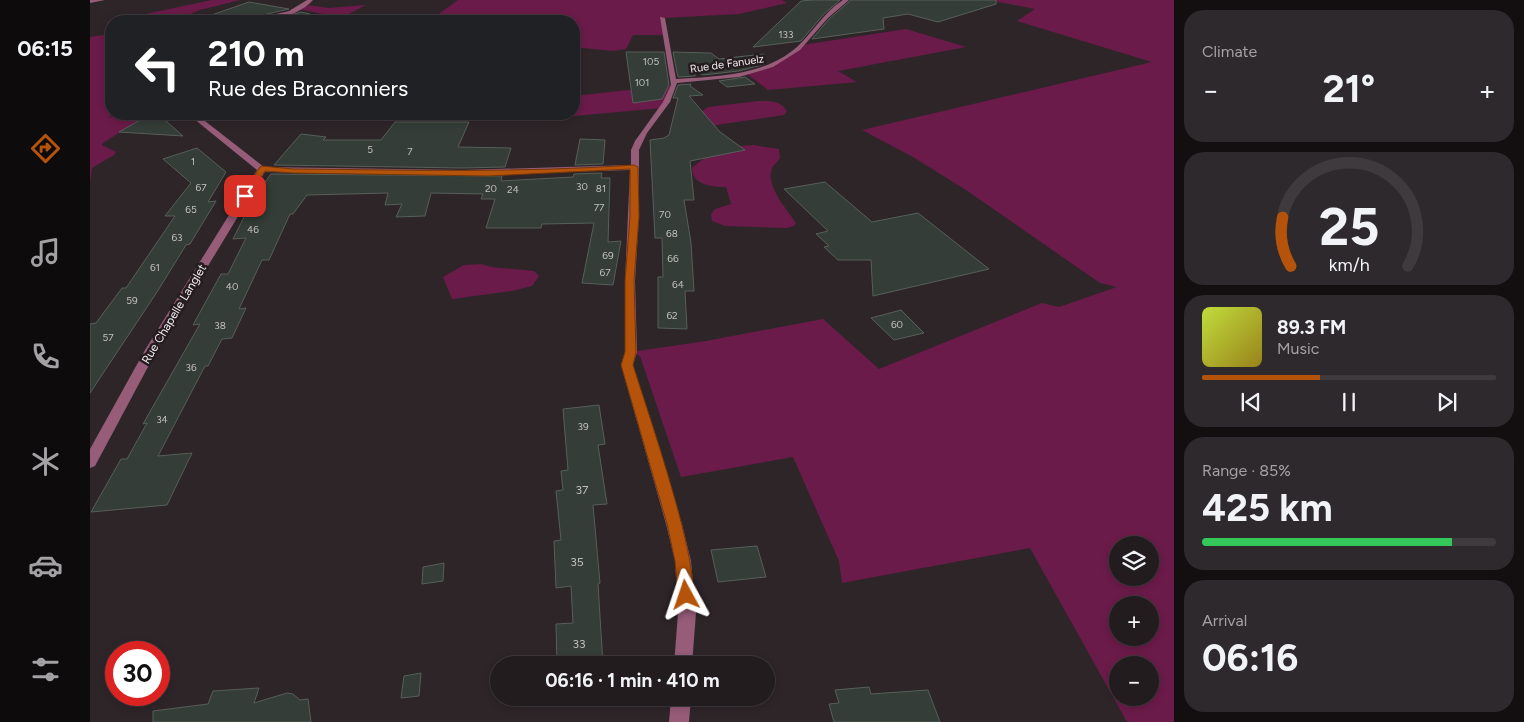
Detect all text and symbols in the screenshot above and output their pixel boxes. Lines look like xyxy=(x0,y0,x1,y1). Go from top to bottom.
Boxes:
house number: 133 xyxy=(778,28,794,41)
text: 210 m xyxy=(208,33,305,75)
text: 06:15 xyxy=(17,35,73,62)
icon: left xyxy=(125,35,190,100)
text: Climate xyxy=(1202,42,1257,61)
street label: Rue de Fanuelz xyxy=(689,52,765,76)
house number: 105 xyxy=(643,55,659,68)
text: 21° xyxy=(1323,66,1375,112)
text: − xyxy=(1202,73,1219,107)
text: + xyxy=(1479,73,1496,107)
text: Rue des Braconniers xyxy=(208,75,408,102)
house number: 101 xyxy=(635,76,649,89)
icon: directions xyxy=(28,131,63,166)
house number: 5 xyxy=(367,143,373,156)
house number: 7 xyxy=(407,145,413,158)
house number: 1 xyxy=(191,155,195,168)
pin xyxy=(224,175,266,217)
house number: 30 xyxy=(576,180,588,193)
house number: 67 xyxy=(195,181,207,194)
icon: arrive xyxy=(231,182,259,210)
house number: 20 xyxy=(485,182,497,195)
house number: 81 xyxy=(596,182,606,195)
house number: 24 xyxy=(507,183,519,196)
text: 25 xyxy=(1319,196,1379,258)
house number: 77 xyxy=(594,201,605,214)
house number: 65 xyxy=(185,203,197,216)
house number: 70 xyxy=(659,208,671,221)
house number: 46 xyxy=(247,223,259,236)
house number: 68 xyxy=(666,227,678,240)
house number: 63 xyxy=(171,231,183,244)
icon: music xyxy=(28,235,63,270)
house number: 69 xyxy=(602,249,614,262)
house number: 66 xyxy=(667,252,679,265)
text: km/h xyxy=(1329,254,1369,275)
street label: Rue Chapelle Langlet xyxy=(139,261,209,366)
house number: 61 xyxy=(150,261,160,274)
house number: 67 xyxy=(599,266,611,279)
house number: 64 xyxy=(672,278,684,291)
house number: 40 xyxy=(226,280,238,293)
house number: 59 xyxy=(126,294,138,307)
house number: 62 xyxy=(666,309,678,322)
text: 89.3 FM xyxy=(1277,316,1346,339)
house number: 60 xyxy=(891,318,903,331)
house number: 38 xyxy=(214,319,226,332)
house number: 57 xyxy=(102,331,114,344)
icon: phone xyxy=(28,339,63,374)
text: Music xyxy=(1277,339,1319,358)
house number: 36 xyxy=(185,361,197,374)
icon: previous xyxy=(1237,388,1265,416)
icon: pause xyxy=(1335,388,1363,416)
icon: next xyxy=(1433,388,1461,416)
house number: 34 xyxy=(156,413,168,426)
house number: 39 xyxy=(577,420,589,433)
icon: climate xyxy=(28,444,63,479)
text: Range · 85% xyxy=(1202,461,1291,480)
house number: 37 xyxy=(576,483,589,497)
text: 425 km xyxy=(1202,485,1333,531)
map controls xyxy=(1109,536,1159,706)
button: layers xyxy=(1109,536,1159,586)
icon: car xyxy=(28,548,63,583)
house number: 35 xyxy=(570,555,584,569)
position arrow xyxy=(659,568,711,620)
button: + xyxy=(1109,596,1159,646)
text: Arrival xyxy=(1202,611,1247,630)
text: 06:16 xyxy=(1202,635,1298,681)
house number: 33 xyxy=(572,637,586,651)
speed limit sign: 30 xyxy=(105,641,170,706)
icon: filters xyxy=(28,652,63,687)
button: − xyxy=(1109,656,1159,706)
text: 06:16 · 1 min · 410 m xyxy=(545,669,720,692)

